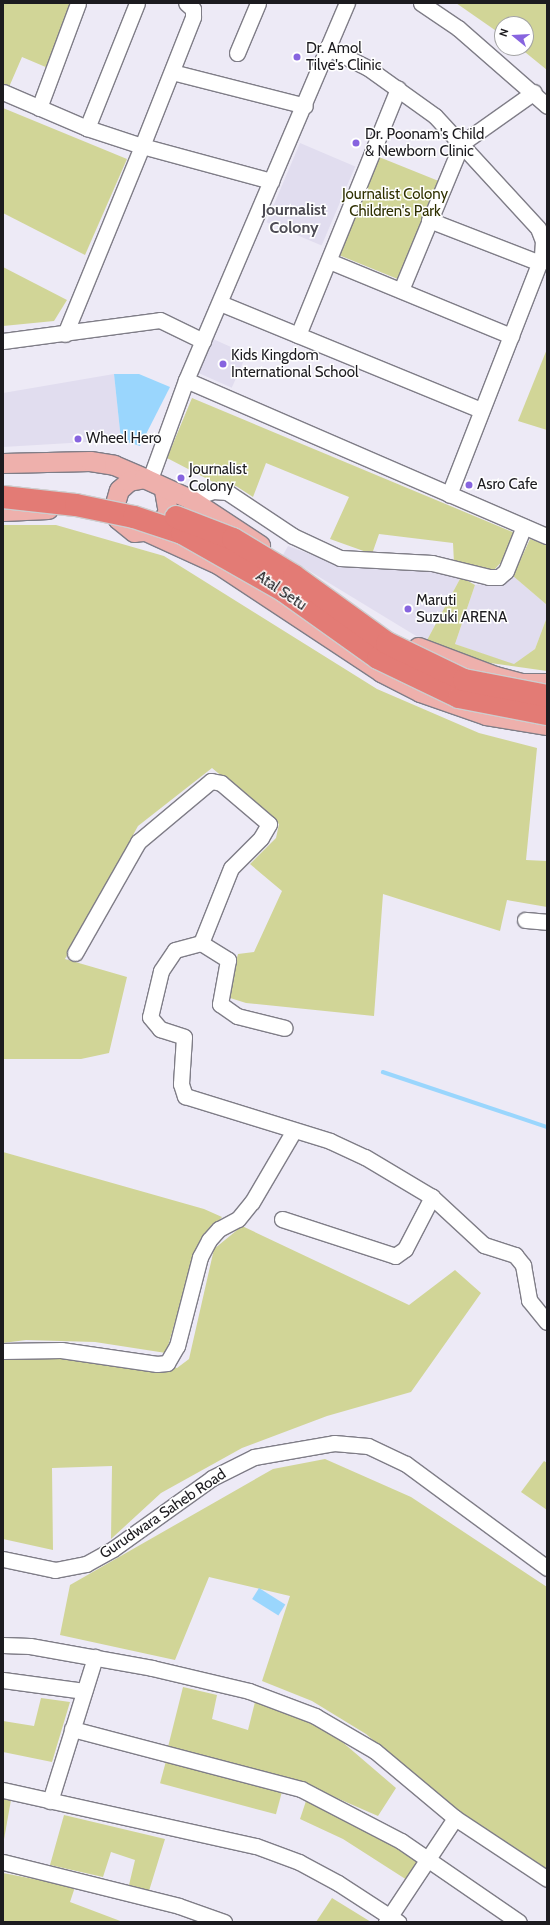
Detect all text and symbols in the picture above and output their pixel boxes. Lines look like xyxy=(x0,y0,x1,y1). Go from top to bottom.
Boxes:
north arrow xyxy=(494,16,534,56)
text: N xyxy=(496,27,511,38)
place label: Dr. Amol Tilve's Clinic xyxy=(306,39,381,74)
marker: Dr. Amol Tilve's Clinic xyxy=(291,51,303,63)
place label: Dr. Poonam's Child & Newborn Clinic xyxy=(365,125,484,160)
marker: Dr. Poonam's Child & Newborn Clinic xyxy=(350,137,362,149)
park label: Journalist Colony Children's Park xyxy=(342,185,448,220)
district label: Journalist Colony xyxy=(262,200,326,238)
place label: Kids Kingdom International School xyxy=(231,346,359,381)
marker: Kids Kingdom International School xyxy=(218,359,228,369)
place label: Wheel Hero xyxy=(86,430,161,448)
marker: Wheel Hero xyxy=(73,434,83,444)
place label: Journalist Colony xyxy=(189,460,247,495)
marker: Journalist Colony xyxy=(176,473,186,483)
place label: Asro Cafe xyxy=(477,476,537,494)
marker: Asro Cafe xyxy=(464,480,474,490)
street label: Atal Setu xyxy=(252,568,310,614)
place label: Maruti Suzuki ARENA xyxy=(416,591,507,626)
marker: Maruti Suzuki ARENA xyxy=(403,604,413,614)
street label: Gurudwara Saheb Road xyxy=(97,1465,229,1563)

